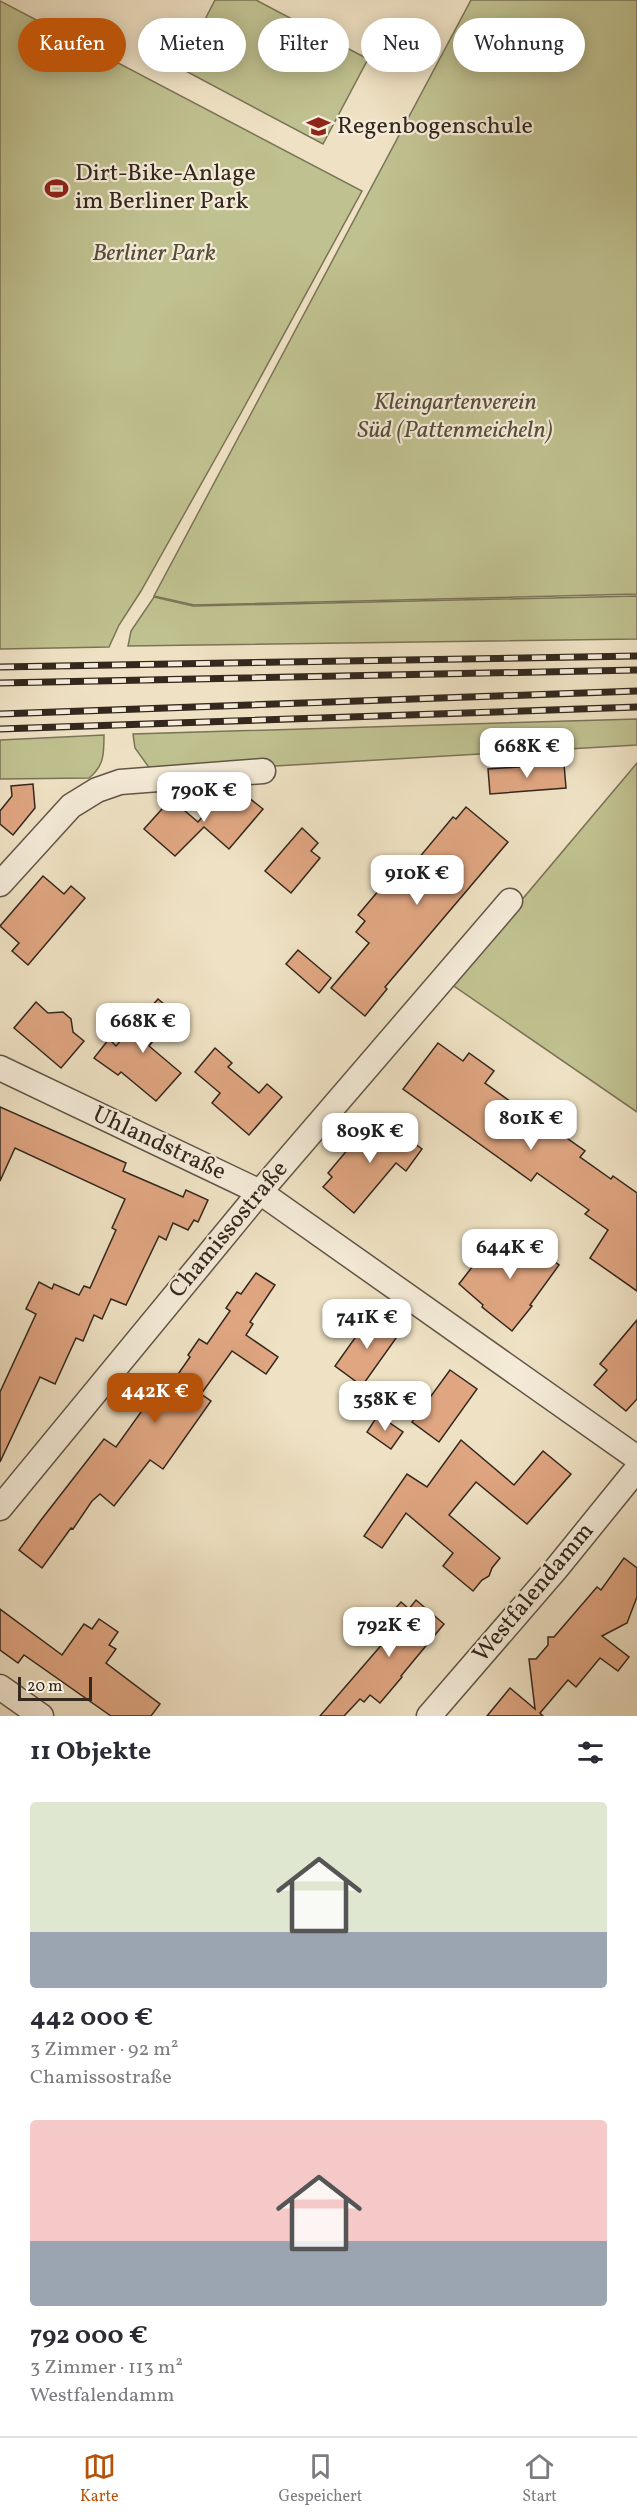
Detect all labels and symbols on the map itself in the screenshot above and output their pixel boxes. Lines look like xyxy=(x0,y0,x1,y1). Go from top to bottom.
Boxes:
place label: Regenbogenschule xyxy=(337,110,533,144)
school or university icon: Regenbogenschule xyxy=(306,114,332,140)
place label: Dirt-Bike-Anlage im Berliner Park xyxy=(75,157,256,219)
sports icon: Dirt-Bike-Anlage im Berliner Park xyxy=(44,175,70,201)
park label: Berliner Park xyxy=(92,237,216,271)
park label: Kleingartenverein Süd (Pattenmeicheln) xyxy=(357,386,553,448)
pin: 668K € xyxy=(478,728,576,779)
pin: 790K € xyxy=(155,772,253,823)
pin: 910K € xyxy=(368,855,466,906)
pin: 668K € xyxy=(94,1003,192,1054)
street label: Uhlandstraße xyxy=(87,1098,231,1190)
pin: 801K € xyxy=(482,1100,580,1151)
pin: 809K € xyxy=(321,1113,419,1164)
street label: Chamissostraße xyxy=(161,1154,297,1306)
pin: 644K € xyxy=(461,1229,559,1280)
pin: 741K € xyxy=(318,1299,416,1350)
pin: 442K € xyxy=(106,1373,204,1424)
pin: 358K € xyxy=(336,1381,434,1432)
street label: Westfalendamm xyxy=(465,1516,603,1670)
pin: 792K € xyxy=(340,1607,438,1658)
scale bar xyxy=(18,1674,92,1702)

